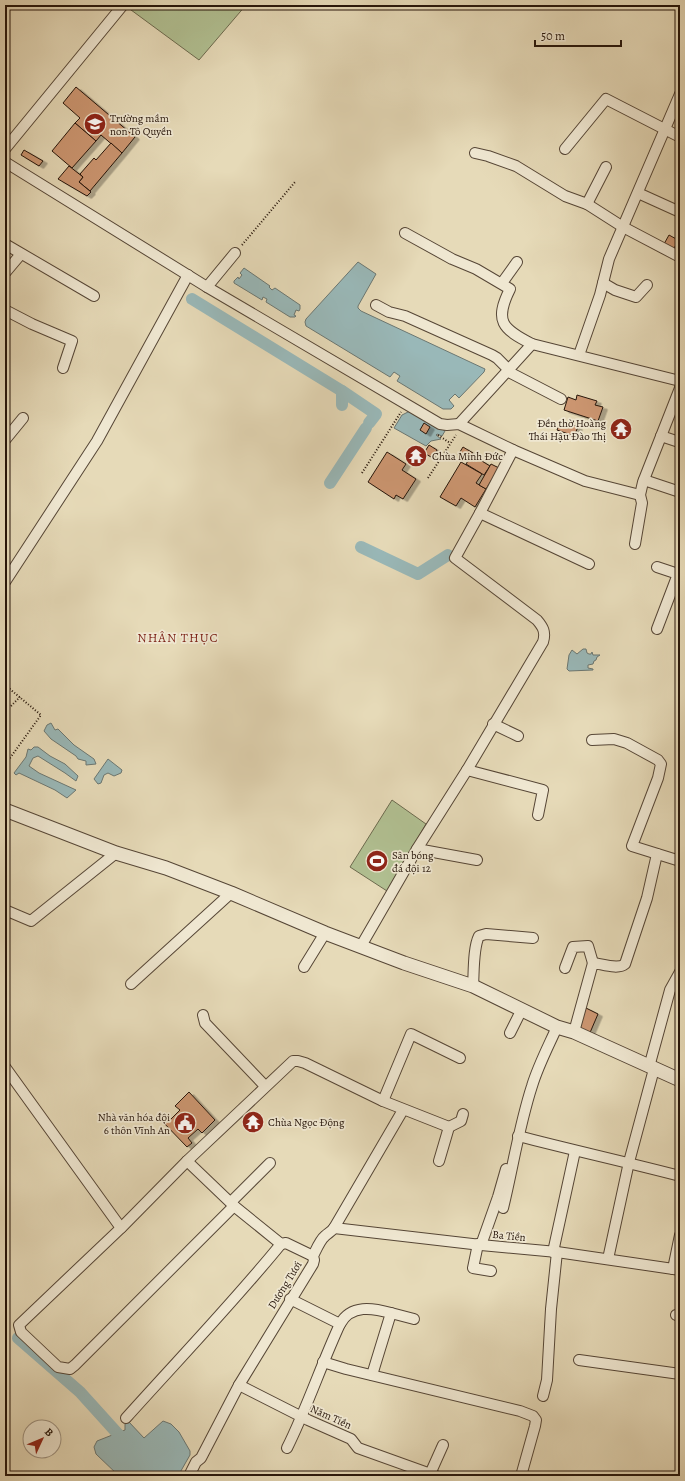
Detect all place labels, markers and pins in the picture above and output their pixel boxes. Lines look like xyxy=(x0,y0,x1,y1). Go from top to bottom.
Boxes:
school or university icon: Trường mầm non Tô Quyền xyxy=(82,111,108,137)
place label: Trường mầm non Tô Quyền xyxy=(110,111,172,139)
place label: Đền thờ Hoàng Thái Hậu Đào Thị xyxy=(529,416,606,444)
temple icon: Đền thờ Hoàng Thái Hậu Đào Thị xyxy=(608,416,634,442)
temple icon: Chùa Minh Đức xyxy=(403,443,429,469)
place label: Chùa Minh Đức xyxy=(432,449,503,464)
sports icon: Sân bóng đá đội 12 xyxy=(364,848,390,874)
place label: Sân bóng đá đội 12 xyxy=(392,848,434,876)
temple icon: Chùa Ngọc Động xyxy=(240,1109,266,1135)
place label: Nhà văn hóa đội 6 thôn Vĩnh An xyxy=(98,1110,170,1138)
public building icon: Nhà văn hóa đội 6 thôn Vĩnh An xyxy=(172,1110,198,1136)
place label: Chùa Ngọc Động xyxy=(268,1115,345,1130)

